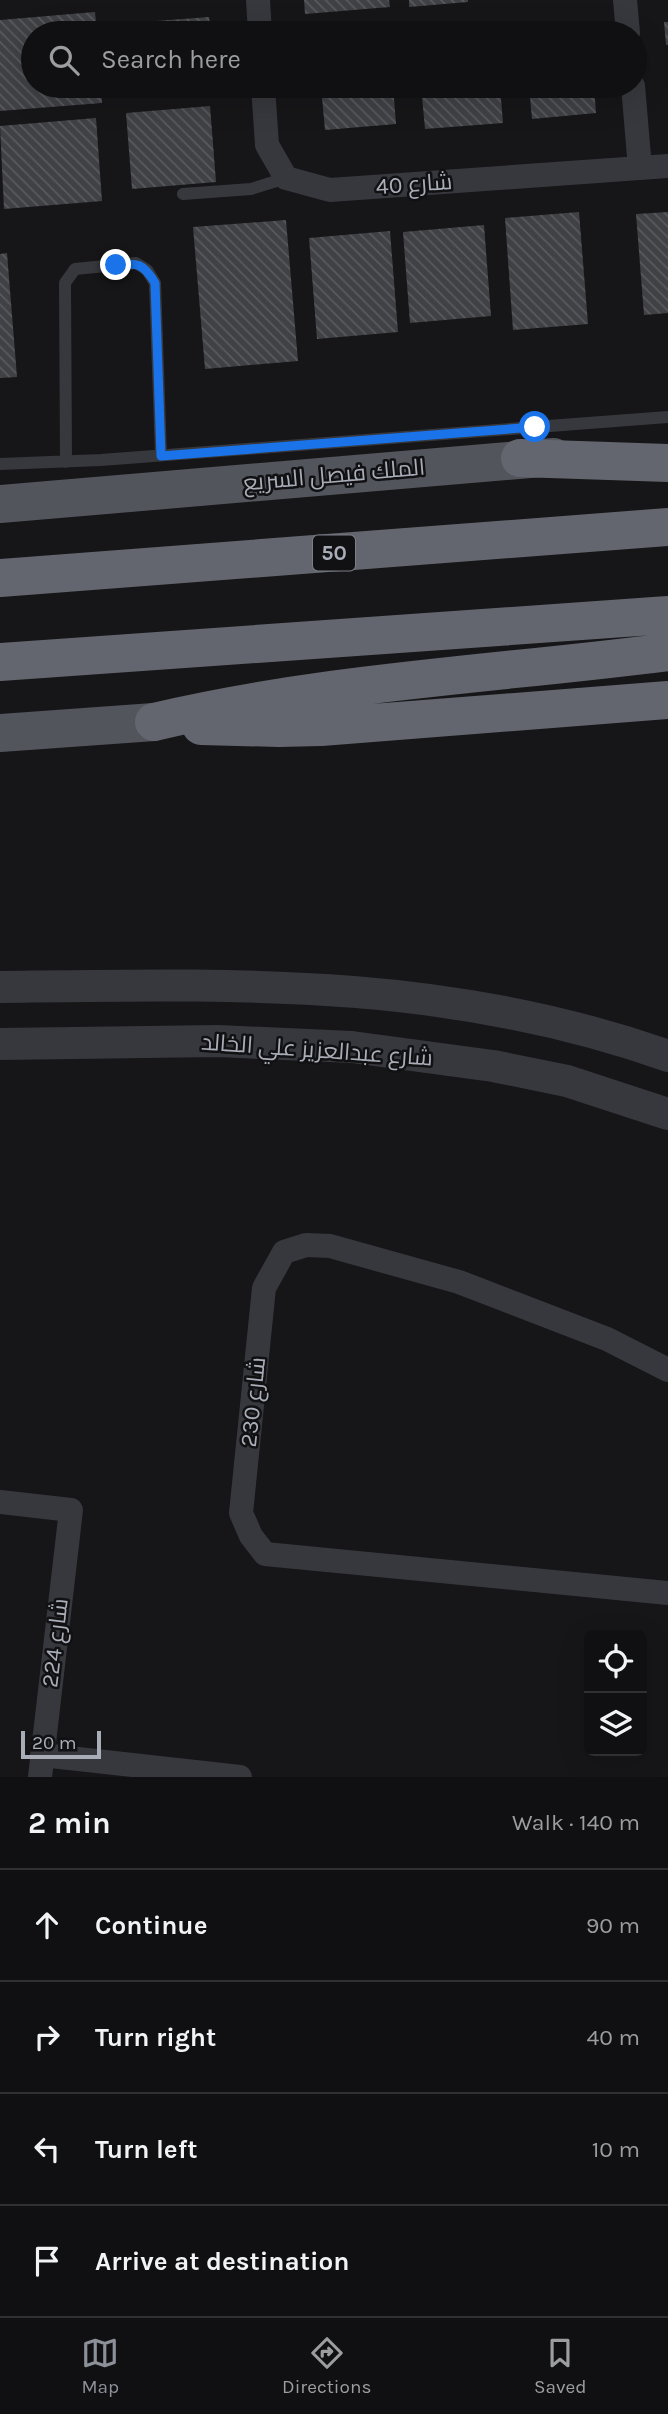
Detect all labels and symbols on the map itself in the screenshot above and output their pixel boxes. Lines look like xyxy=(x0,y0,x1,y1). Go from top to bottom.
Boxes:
street label: شارع 40 xyxy=(375,168,453,202)
route end xyxy=(100,249,131,280)
route start xyxy=(519,411,550,442)
street label: الملك فيصل السريع xyxy=(242,454,426,498)
road number: 50 xyxy=(313,536,355,570)
street label: شارع عبدالعزيز علي الخالد xyxy=(200,1028,434,1076)
street label: شارع 230 xyxy=(235,1356,273,1449)
street label: شارع 224 xyxy=(36,1597,76,1689)
scale bar xyxy=(21,1728,102,1760)

